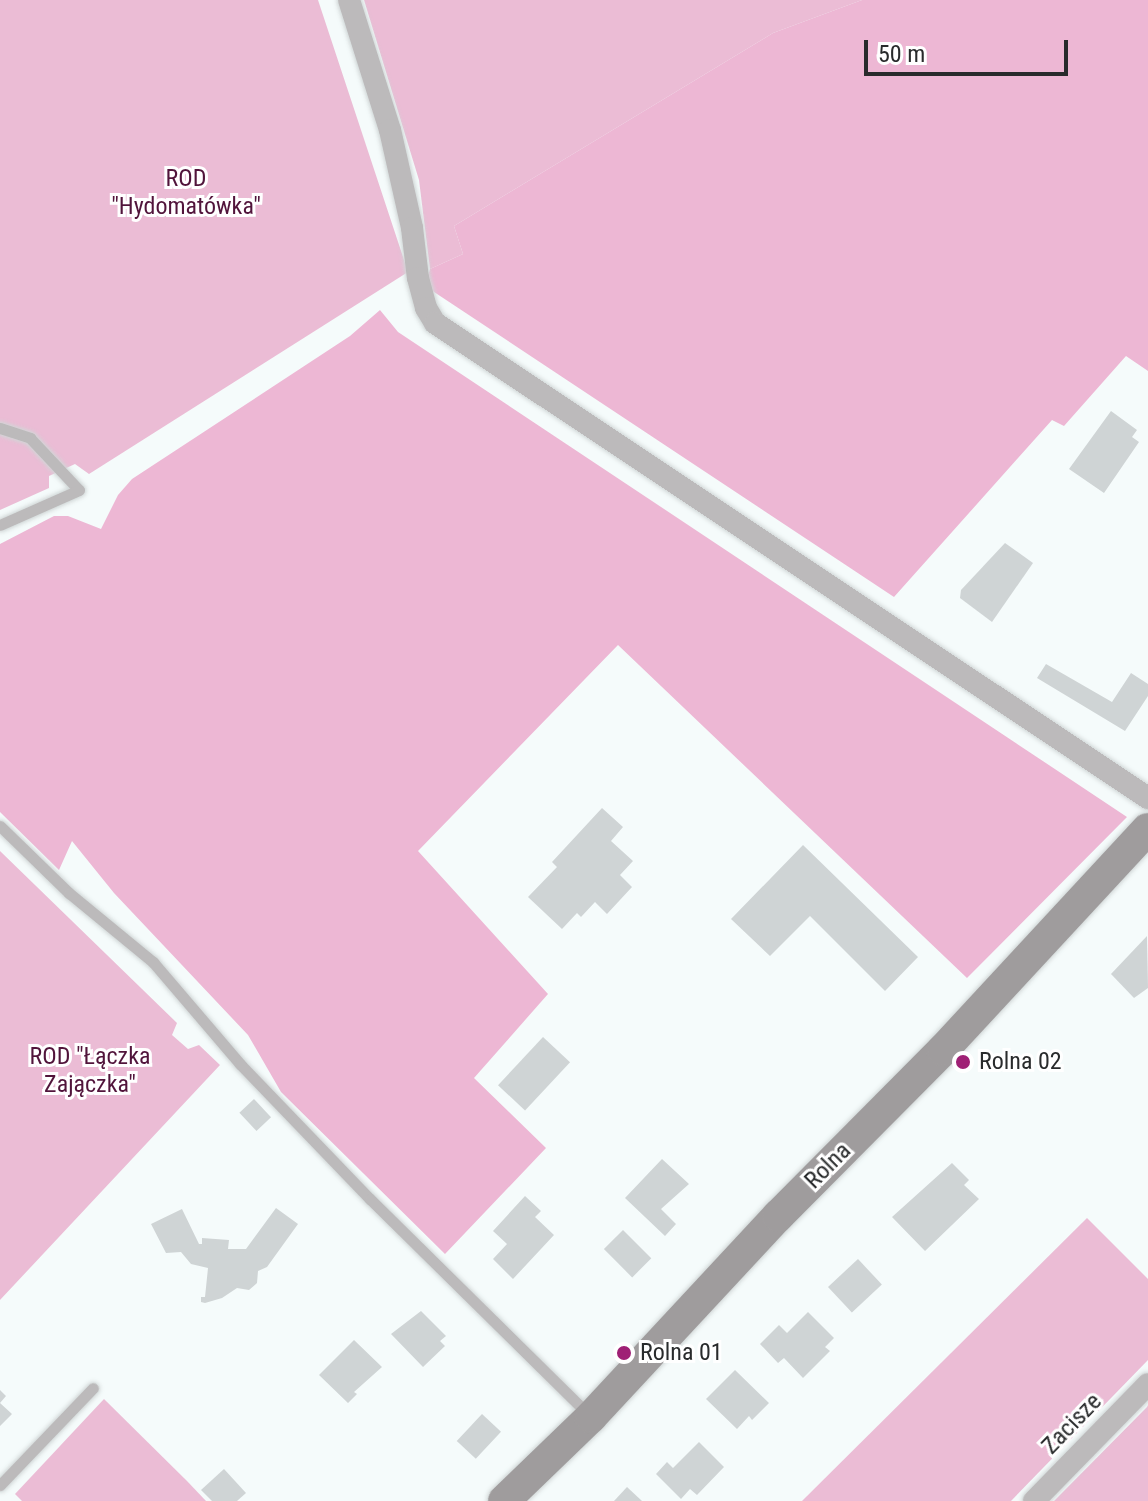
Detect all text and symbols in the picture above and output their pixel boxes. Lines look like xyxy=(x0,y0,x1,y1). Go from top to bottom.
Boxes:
scale bar xyxy=(868,24,1072,74)
text: 50 m xyxy=(878,40,925,68)
park label: ROD "Hydomatówka" xyxy=(111,165,261,221)
park label: ROD "Łączka Zajączka" xyxy=(30,1043,150,1099)
place label: Rolna 02 xyxy=(979,1048,1062,1076)
marker: Rolna 02 xyxy=(954,1053,972,1071)
street label: Rolna xyxy=(799,1137,857,1195)
place label: Rolna 01 xyxy=(640,1339,723,1367)
marker: Rolna 01 xyxy=(615,1344,633,1362)
street label: Zacisze xyxy=(1036,1388,1108,1460)

